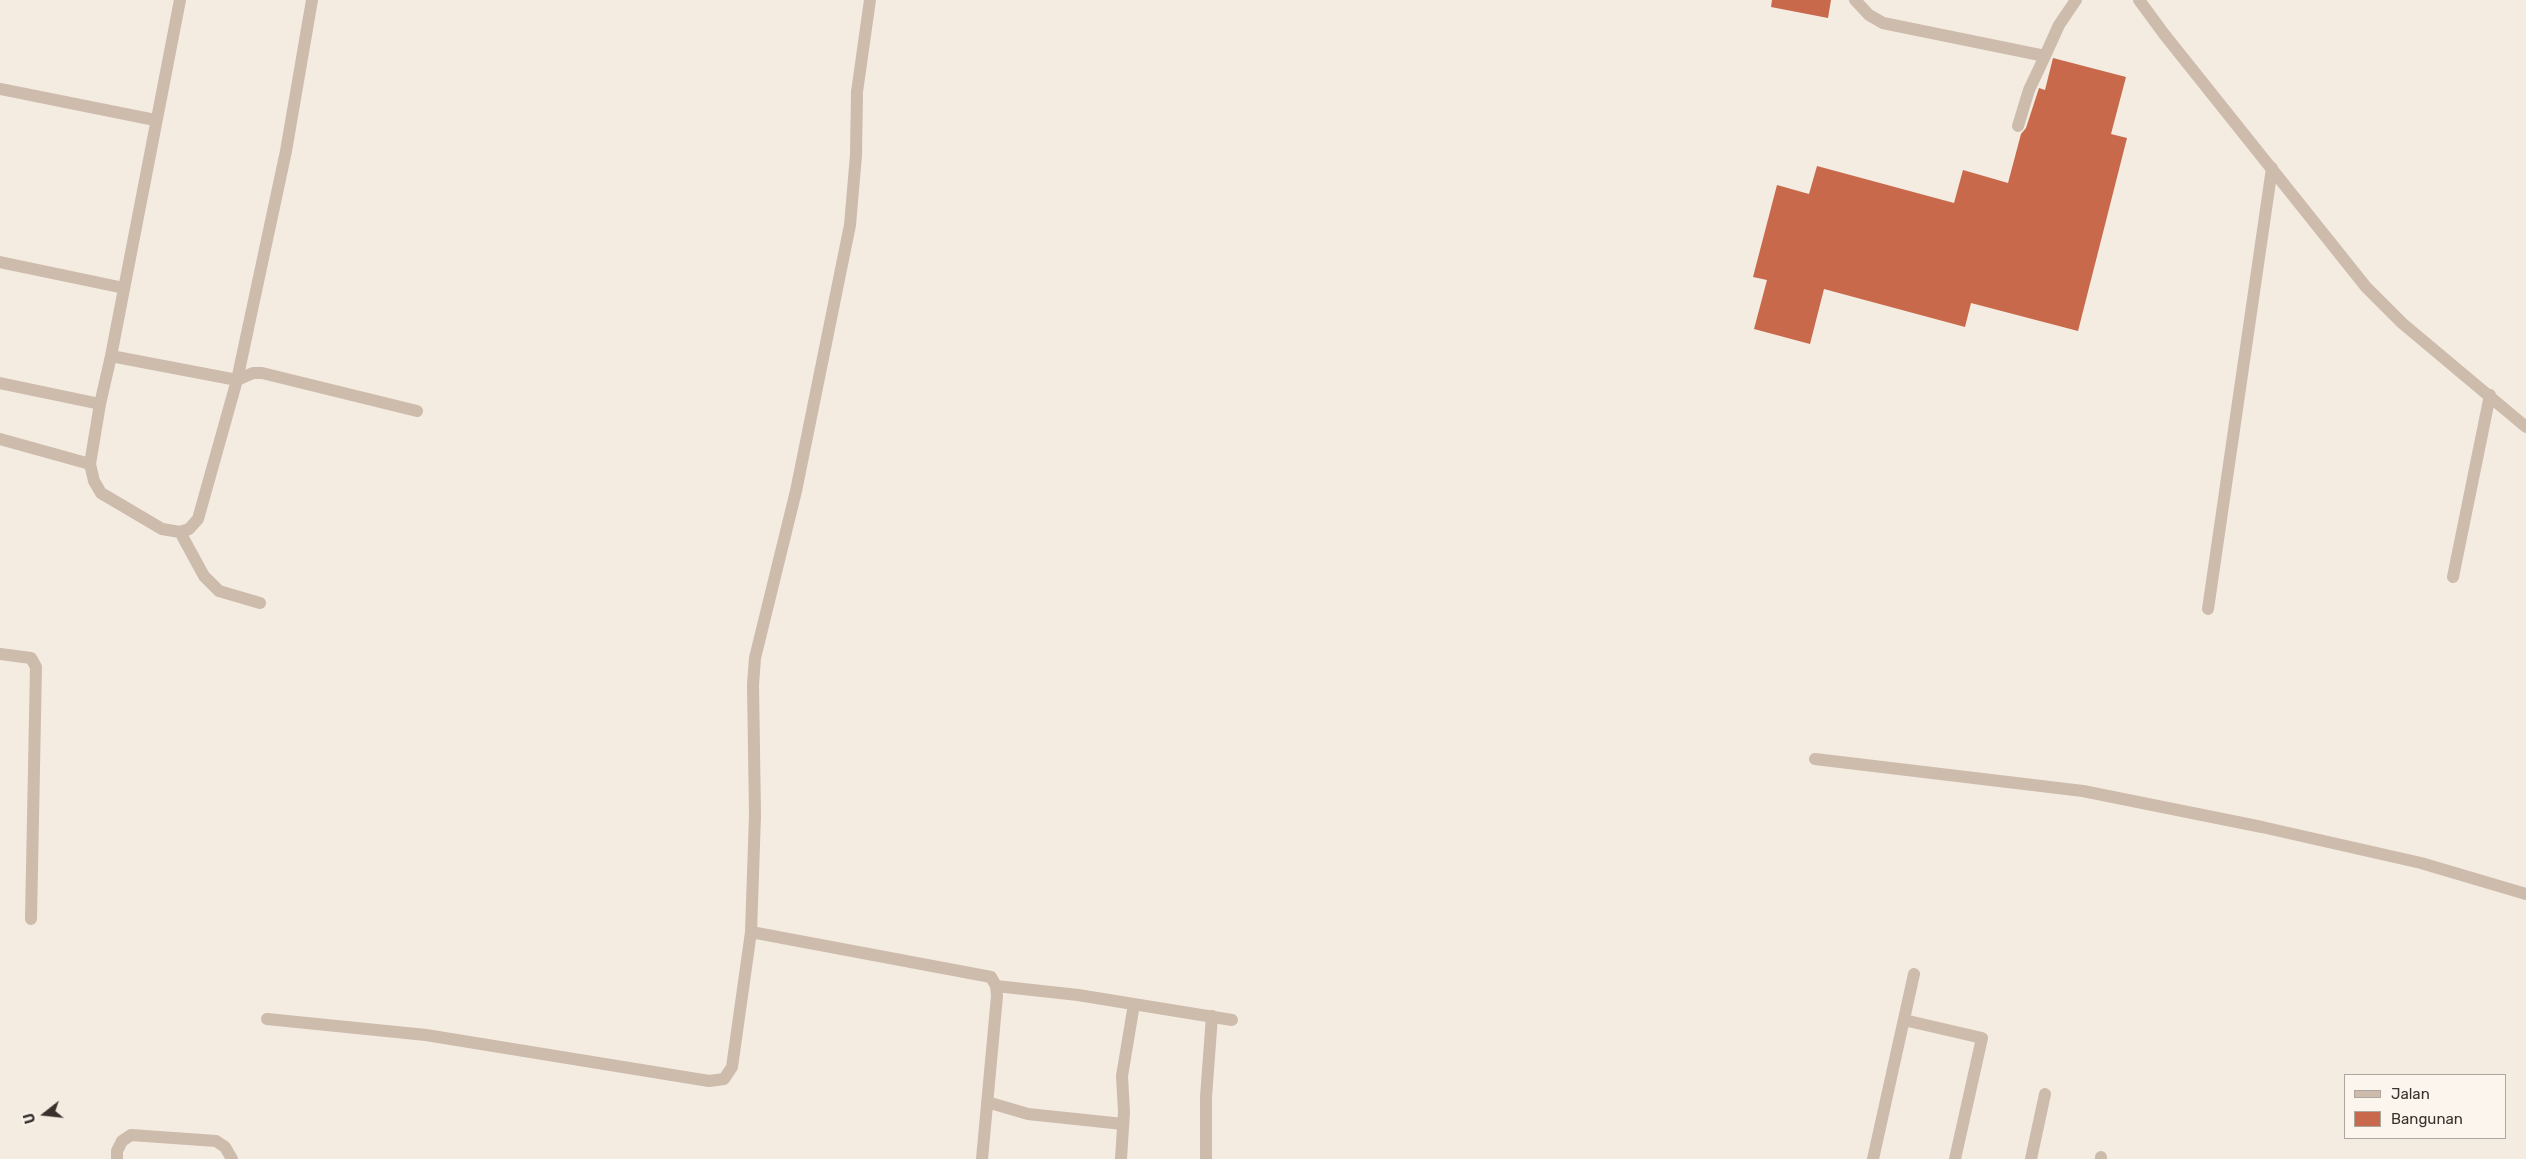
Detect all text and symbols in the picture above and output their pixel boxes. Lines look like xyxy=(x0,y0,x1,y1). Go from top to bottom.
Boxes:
legend xyxy=(2344,1074,2506,1139)
text: Jalan xyxy=(2391,1085,2430,1103)
north arrow xyxy=(20,1089,70,1139)
text: Bangunan xyxy=(2391,1110,2463,1128)
text: U xyxy=(21,1111,40,1125)

